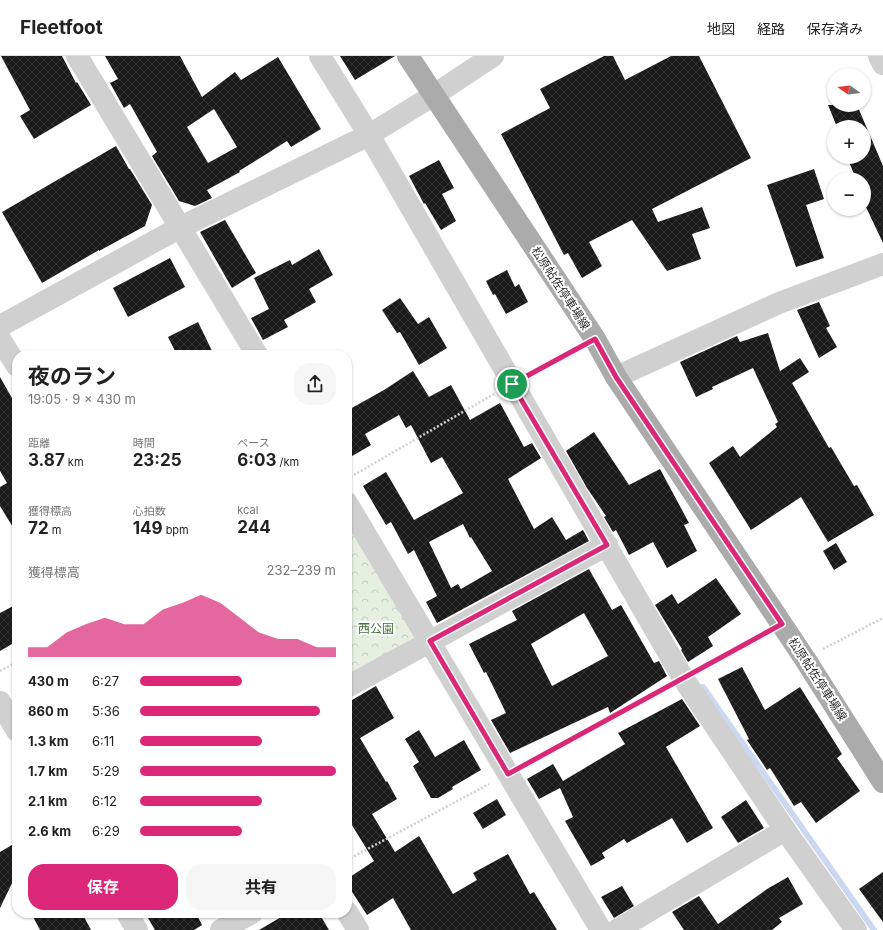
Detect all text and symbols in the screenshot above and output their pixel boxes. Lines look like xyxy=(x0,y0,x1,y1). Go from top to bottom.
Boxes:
text: Fleetfoot xyxy=(20,16,103,39)
text: 地図 xyxy=(707,20,735,37)
text: 経路 xyxy=(757,20,785,37)
text: 保存済み xyxy=(807,20,863,37)
north arrow xyxy=(827,68,871,112)
map controls xyxy=(827,68,871,216)
button: + xyxy=(827,120,871,164)
button: − xyxy=(827,172,871,216)
street label: 松原帖佐停車場線 xyxy=(529,244,593,332)
text: 夜のラン xyxy=(28,363,116,389)
button: share xyxy=(294,363,336,405)
pin xyxy=(495,367,529,401)
icon: arrive xyxy=(501,373,523,395)
text: 19:05 · 9 × 430 m xyxy=(28,391,136,407)
text: 距離 xyxy=(28,436,50,450)
text: 時間 xyxy=(133,436,155,450)
text: ペース xyxy=(237,436,270,450)
text: 3.87 xyxy=(28,450,65,470)
text: 23:25 xyxy=(133,450,182,470)
text: 6:03 xyxy=(237,450,276,470)
text: km xyxy=(65,455,84,469)
text: /km xyxy=(276,455,299,469)
text: kcal xyxy=(237,503,258,517)
text: 獲得標高 xyxy=(28,504,72,518)
text: 心拍数 xyxy=(133,504,166,518)
text: 244 xyxy=(237,517,271,537)
text: 72 xyxy=(28,518,49,538)
text: 149 xyxy=(133,518,163,538)
text: m xyxy=(49,523,61,537)
text: bpm xyxy=(163,523,189,537)
text: 232–239 m xyxy=(267,562,336,578)
text: 獲得標高 xyxy=(28,564,80,580)
park label: 西公園 xyxy=(358,621,394,636)
street label: 松原帖佐停車場線 xyxy=(786,635,850,723)
text: 430 m xyxy=(28,673,69,689)
text: 6:27 xyxy=(92,673,119,689)
text: 860 m xyxy=(28,703,69,719)
text: 5:36 xyxy=(92,703,120,719)
text: 1.3 km xyxy=(28,733,69,749)
text: 6:11 xyxy=(92,733,114,749)
text: 1.7 km xyxy=(28,763,68,779)
text: 5:29 xyxy=(92,763,120,779)
text: 2.1 km xyxy=(28,793,67,809)
text: 6:12 xyxy=(92,793,117,809)
text: 2.6 km xyxy=(28,823,71,839)
text: 6:29 xyxy=(92,823,120,839)
button: 保存 xyxy=(28,864,178,910)
button: 共有 xyxy=(186,864,336,910)

